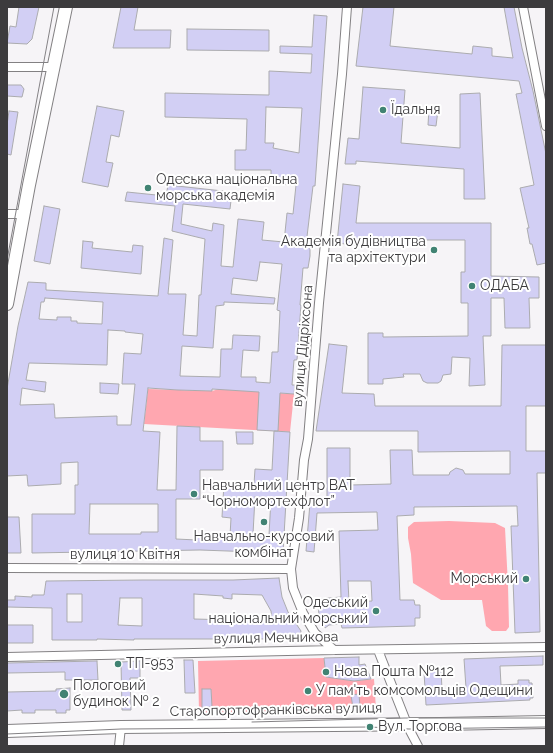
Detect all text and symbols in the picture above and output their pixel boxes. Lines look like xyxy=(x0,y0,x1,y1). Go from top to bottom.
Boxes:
place label: Їдальня xyxy=(391,102,440,118)
marker: Їдальня xyxy=(378,105,388,115)
place label: Одеська національна морська академія xyxy=(156,172,297,204)
marker: Одеська національна морська академія xyxy=(143,183,153,193)
place label: Академія будівництва та архітектури xyxy=(281,234,426,266)
marker: Академія будівництва та архітектури xyxy=(429,245,439,255)
place label: ОДАБА xyxy=(480,278,529,294)
marker: ОДАБА xyxy=(467,281,477,291)
street label: вулиця Дідріхсона xyxy=(289,284,317,408)
place label: Навчальний центр ВАТ “Чорномортехфлот” xyxy=(202,478,355,510)
marker: Навчальний центр ВАТ “Чорномортехфлот” xyxy=(189,489,199,499)
marker: Навчально-курсовий комбінат xyxy=(259,517,269,527)
place label: Навчально-курсовий комбінат xyxy=(193,529,335,562)
street label: вулиця 10 Квітня xyxy=(70,547,180,563)
place label: Морський xyxy=(450,571,518,587)
marker: Морський xyxy=(521,574,531,584)
place label: Одеський національний морський xyxy=(209,595,368,628)
marker: Одеський національний морський xyxy=(371,606,381,616)
street label: вулиця Мечникова xyxy=(214,629,338,647)
place label: ТП-953 xyxy=(126,656,174,672)
marker: ТП-953 xyxy=(113,659,123,669)
place label: Нова Пошта №112 xyxy=(334,664,454,680)
marker: Нова Пошта №112 xyxy=(321,667,331,677)
place label: Пологовий будинок № 2 xyxy=(73,678,159,710)
place label: У пам'ть комсомольців Одещини xyxy=(316,683,533,699)
marker: У пам'ть комсомольців Одещини xyxy=(303,686,313,696)
marker: Пологовий будинок № 2 xyxy=(58,688,70,700)
street label: Старопортофранківська вулиця xyxy=(170,700,382,720)
place label: Вул. Торгова xyxy=(378,719,462,735)
marker: Вул. Торгова xyxy=(365,722,375,732)

